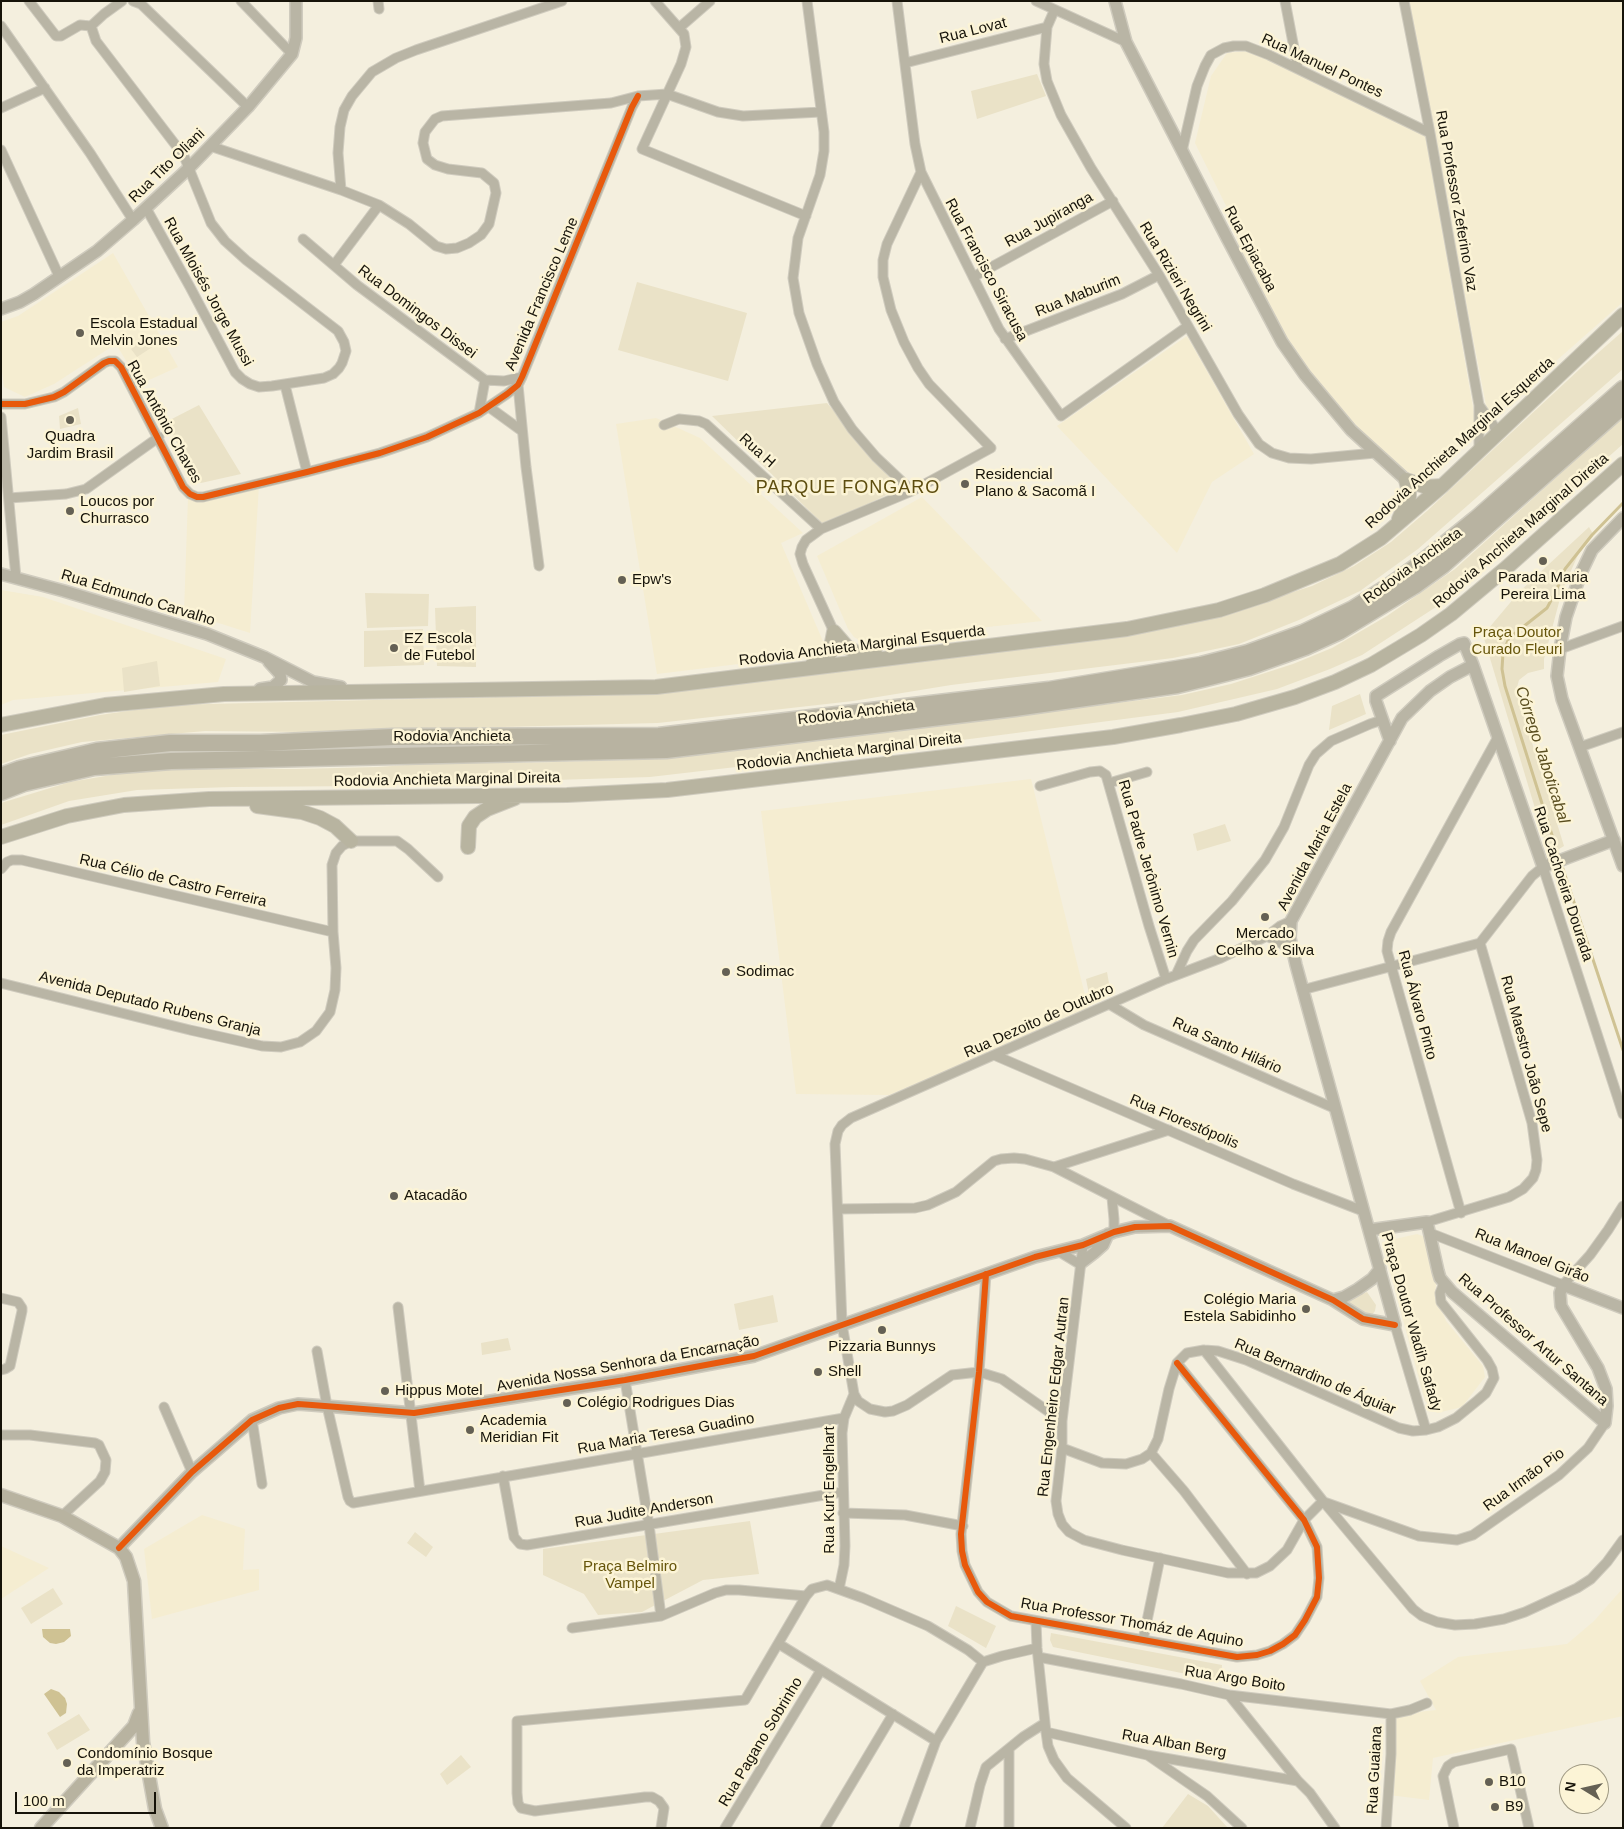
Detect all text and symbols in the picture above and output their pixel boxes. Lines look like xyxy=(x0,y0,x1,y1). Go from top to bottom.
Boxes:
street label: Rua Lovat xyxy=(938,14,1008,48)
street label: Rua Manuel Pontes xyxy=(1258,30,1386,102)
street label: Rua Professor Zeferino Vaz xyxy=(1431,109,1481,293)
street label: Rua Tito Oliani xyxy=(125,125,209,207)
street label: Rua Jupiranga xyxy=(1002,188,1096,252)
street label: Rua Francisco Siracusa xyxy=(941,195,1031,345)
street label: Rua Epiacaba xyxy=(1220,203,1280,295)
street label: Rua Mloisés Jorge Mussi xyxy=(160,214,256,370)
street label: Avenida Francisco Leme xyxy=(502,215,582,373)
street label: Rua Rizieri Negrini xyxy=(1135,219,1215,335)
street label: Rua Domingos Dissei xyxy=(354,261,480,363)
street label: Rua Maburim xyxy=(1033,271,1123,321)
place label: Escola Estadual Melvin Jones xyxy=(90,315,198,350)
marker: Escola Estadual Melvin Jones xyxy=(74,327,86,339)
street label: Rodovia Anchieta Marginal Esquerda xyxy=(1362,353,1558,533)
street label: Rua Antônio Chaves xyxy=(123,357,205,487)
marker: Quadra Jardim Brasil xyxy=(64,414,76,426)
place label: Quadra Jardim Brasil xyxy=(27,428,113,463)
street label: Rua H xyxy=(735,430,779,472)
street label: Rodovia Anchieta Marginal Direita xyxy=(1430,450,1612,612)
place label: Residencial Plano & Sacomã I xyxy=(975,466,1095,501)
district label: PARQUE FONGARO xyxy=(754,477,942,499)
marker: Residencial Plano & Sacomã I xyxy=(959,478,971,490)
place label: Loucos por Churrasco xyxy=(80,493,154,528)
marker: Loucos por Churrasco xyxy=(64,505,76,517)
street label: Rodovia Anchieta xyxy=(1360,524,1466,608)
marker: Parada Maria Pereira Lima xyxy=(1537,555,1549,567)
street label: Rua Edmundo Carvalho xyxy=(59,566,217,630)
place label: Parada Maria Pereira Lima xyxy=(1498,569,1588,604)
place label: Epw's xyxy=(632,571,672,589)
marker: Epw's xyxy=(616,574,628,586)
street label: Rodovia Anchieta Marginal Esquerda xyxy=(738,622,986,670)
park label: Praça Doutor Curado Fleuri xyxy=(1472,624,1562,659)
place label: EZ Escola de Futebol xyxy=(404,630,475,665)
marker: EZ Escola de Futebol xyxy=(388,642,400,654)
water label: Córrego Jaboticabal xyxy=(1511,684,1573,826)
street label: Rodovia Anchieta xyxy=(797,697,915,729)
street label: Rodovia Anchieta xyxy=(393,728,511,746)
street label: Rodovia Anchieta Marginal Direita xyxy=(735,729,963,775)
street label: Rodovia Anchieta Marginal Direita xyxy=(333,769,561,791)
street label: Rua Padre Jerônimo Vernin xyxy=(1114,778,1182,960)
street label: Avenida Maria Estela xyxy=(1274,780,1356,914)
street label: Rua Cachoeira Dourada xyxy=(1529,804,1597,964)
street label: Rua Célio de Castro Ferreira xyxy=(78,851,268,911)
marker: Mercado Coelho & Silva xyxy=(1259,911,1271,923)
place label: Mercado Coelho & Silva xyxy=(1216,925,1314,960)
street label: Rua Álvaro Pinto xyxy=(1394,948,1440,1062)
place label: Sodimac xyxy=(736,963,794,981)
marker: Sodimac xyxy=(720,966,732,978)
street label: Avenida Deputado Rubens Granja xyxy=(37,968,263,1040)
street label: Rua Maestro João Sepe xyxy=(1496,974,1556,1134)
street label: Rua Dezoito de Outubro xyxy=(961,980,1117,1062)
street label: Rua Santo Hilário xyxy=(1170,1014,1284,1078)
street label: Rua Florestópolis xyxy=(1127,1091,1241,1153)
place label: Atacadão xyxy=(404,1187,467,1205)
marker: Atacadão xyxy=(388,1190,400,1202)
street label: Rua Manoel Girão xyxy=(1472,1225,1592,1287)
street label: Praça Doutor Wadih Safady xyxy=(1377,1230,1445,1414)
street label: Rua Professor Artur Santana xyxy=(1454,1270,1612,1410)
place label: Colégio Maria Estela Sabidinho xyxy=(1183,1291,1296,1326)
street label: Rua Engenheiro Edgar Autran xyxy=(1035,1296,1073,1498)
marker: Colégio Maria Estela Sabidinho xyxy=(1300,1303,1312,1315)
marker: Pizzaria Bunnys xyxy=(876,1324,888,1336)
street label: Avenida Nossa Senhora da Encarnação xyxy=(495,1332,761,1396)
street label: Rua Bernardino de Águiar xyxy=(1232,1335,1398,1419)
place label: Pizzaria Bunnys xyxy=(828,1338,936,1356)
place label: Shell xyxy=(828,1363,861,1381)
marker: Shell xyxy=(812,1366,824,1378)
place label: Hippus Motel xyxy=(395,1382,483,1400)
marker: Hippus Motel xyxy=(379,1385,391,1397)
place label: Colégio Rodrigues Dias xyxy=(577,1394,735,1412)
marker: Colégio Rodrigues Dias xyxy=(561,1397,573,1409)
street label: Rua Maria Teresa Guadino xyxy=(576,1410,756,1458)
place label: Academia Meridian Fit xyxy=(480,1412,558,1447)
marker: Academia Meridian Fit xyxy=(464,1424,476,1436)
street label: Rua Kurt Engelhart xyxy=(821,1426,839,1554)
street label: Rua Irmão Pio xyxy=(1480,1445,1568,1515)
street label: Rua Judite Anderson xyxy=(573,1490,715,1532)
park label: Praça Belmiro Vampel xyxy=(583,1558,677,1593)
street label: Rua Professor Thomáz de Aquino xyxy=(1019,1595,1245,1651)
street label: Rua Argo Boito xyxy=(1183,1662,1287,1696)
street label: Rua Pagano Sobrinho xyxy=(715,1674,807,1810)
street label: Rua Guaiana xyxy=(1364,1725,1386,1815)
street label: Rua Alban Berg xyxy=(1120,1726,1228,1762)
place label: Condomínio Bosque da Imperatriz xyxy=(77,1745,213,1780)
marker: Condomínio Bosque da Imperatriz xyxy=(61,1757,73,1769)
north arrow xyxy=(1559,1764,1609,1814)
place label: B10 xyxy=(1499,1773,1526,1791)
marker: B10 xyxy=(1483,1776,1495,1788)
text: N xyxy=(1561,1781,1579,1793)
scale bar xyxy=(18,1782,159,1814)
text: 100 m xyxy=(23,1792,65,1809)
place label: B9 xyxy=(1505,1798,1523,1816)
marker: B9 xyxy=(1489,1801,1501,1813)

